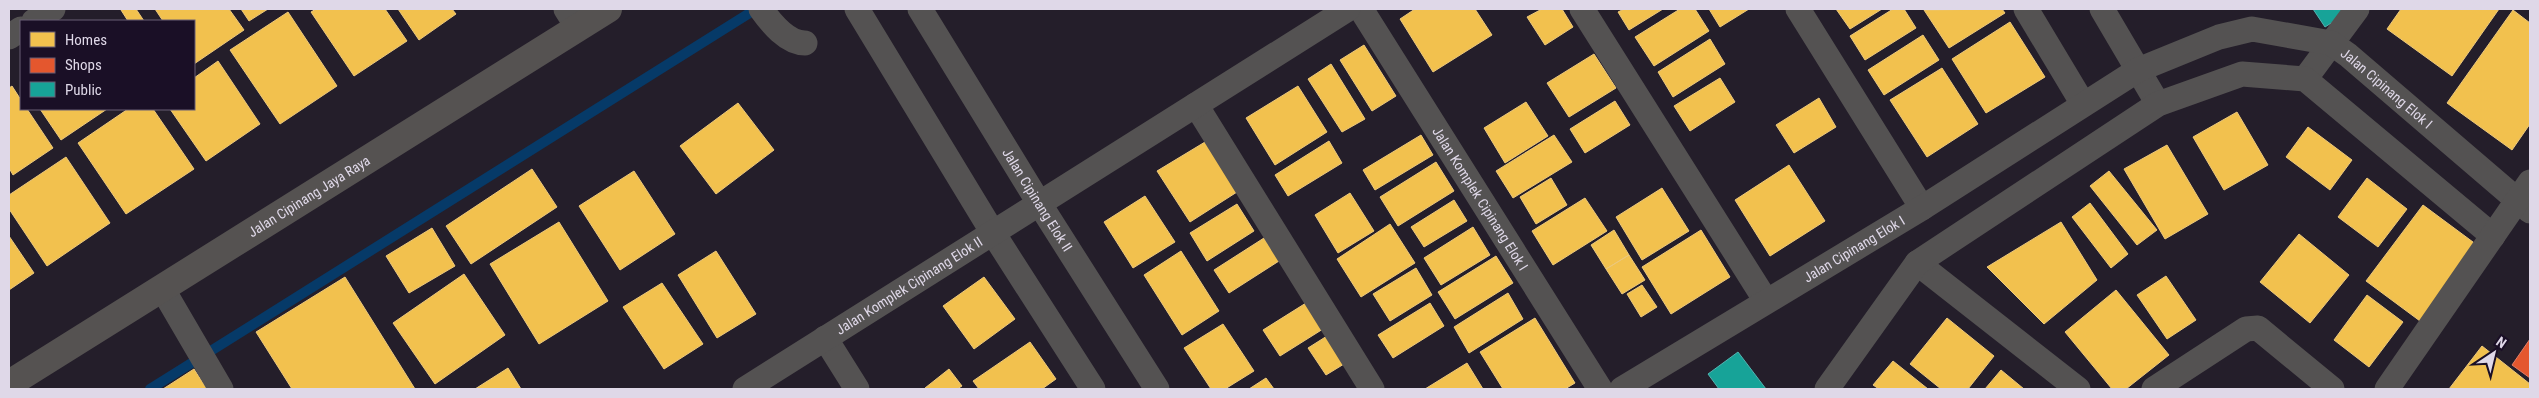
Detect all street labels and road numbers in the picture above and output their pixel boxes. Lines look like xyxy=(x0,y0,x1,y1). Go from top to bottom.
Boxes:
street label: Jalan Cipinang Elok I xyxy=(2338,45,2436,132)
street label: Jalan Komplek Cipinang Elok I xyxy=(1429,124,1531,273)
street label: Jalan Cipinang Elok II xyxy=(999,145,1076,254)
street label: Jalan Cipinang Jaya Raya xyxy=(245,152,373,240)
street label: Jalan Cipinang Elok I xyxy=(1801,212,1908,286)
street label: Jalan Komplek Cipinang Elok II xyxy=(833,233,985,338)

